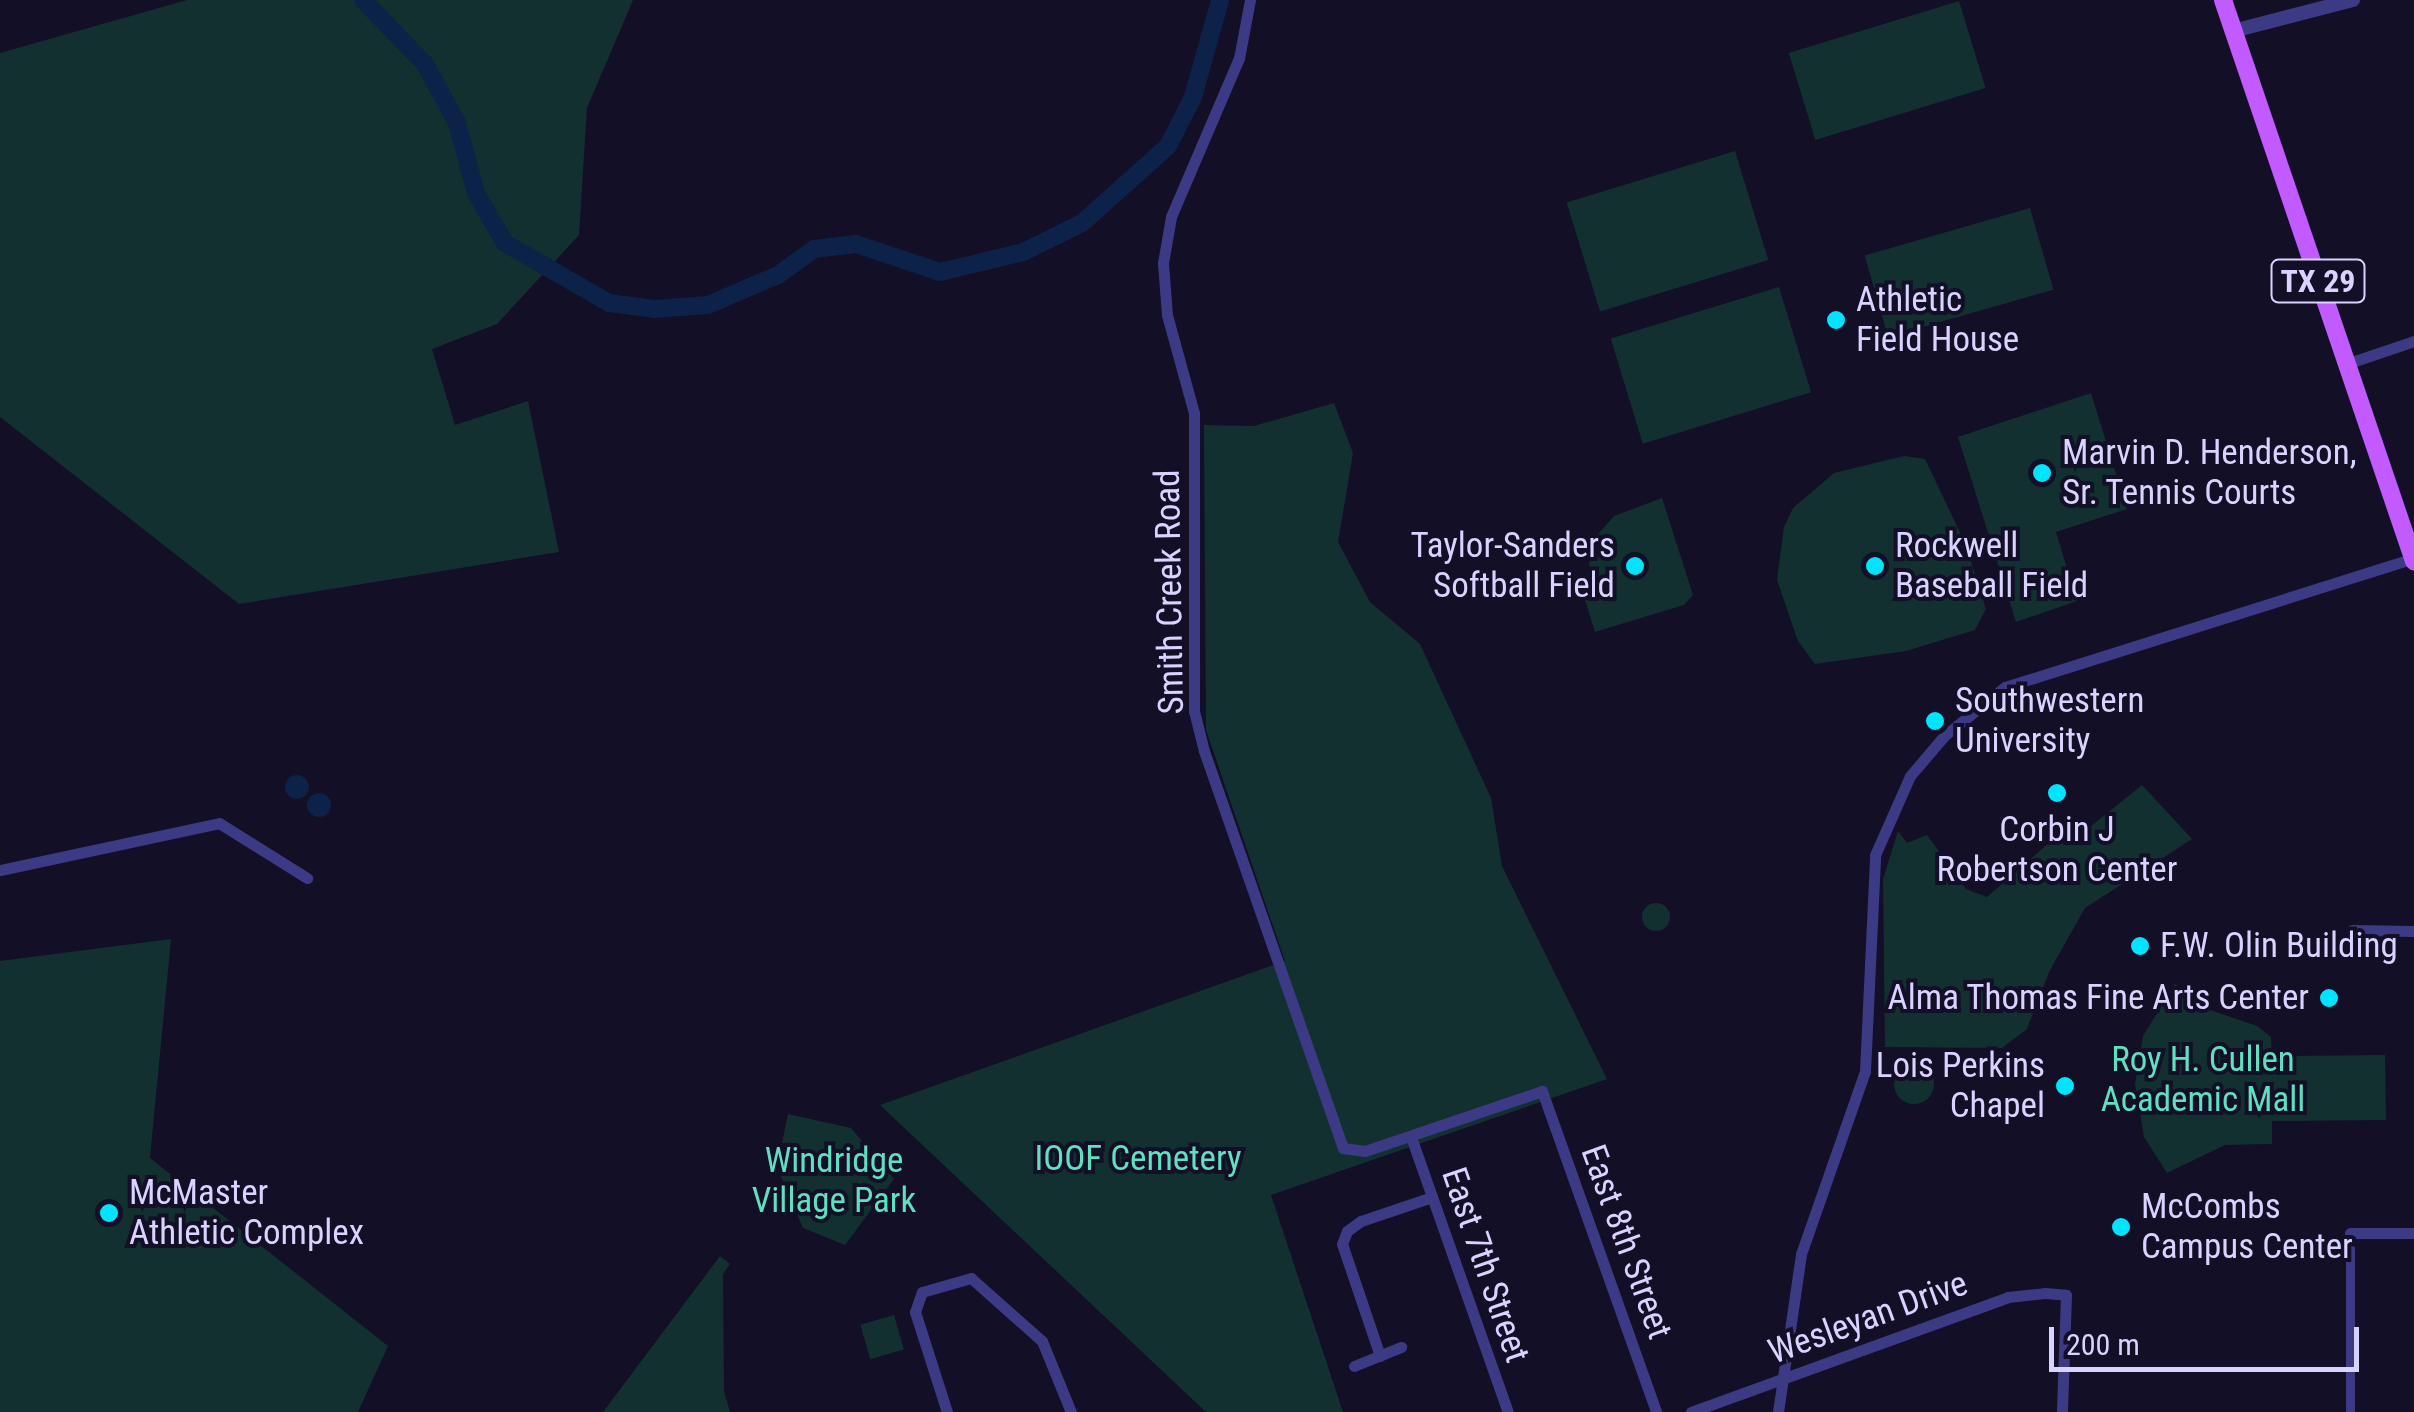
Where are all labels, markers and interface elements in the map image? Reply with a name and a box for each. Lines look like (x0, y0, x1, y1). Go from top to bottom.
road number: TX 29 (2270, 254, 2366, 308)
place label: Athletic Field House (1856, 279, 2019, 361)
marker: Athletic Field House (1825, 309, 1847, 331)
place label: Marvin D. Henderson, Sr. Tennis Courts (2062, 432, 2357, 514)
marker: Marvin D. Henderson, Sr. Tennis Courts (2031, 462, 2053, 484)
street label: Smith Creek Road (1147, 469, 1193, 715)
place label: Taylor-Sanders Softball Field (1410, 525, 1615, 607)
place label: Rockwell Baseball Field (1895, 525, 2088, 607)
marker: Taylor-Sanders Softball Field (1624, 555, 1646, 577)
marker: Rockwell Baseball Field (1864, 555, 1886, 577)
place label: Southwestern University (1955, 680, 2144, 762)
marker: Southwestern University (1924, 710, 1946, 732)
marker: Corbin J Robertson Center (2046, 782, 2068, 804)
place label: Corbin J Robertson Center (1937, 809, 2177, 891)
place label: F.W. Olin Building (2160, 925, 2398, 967)
marker: F.W. Olin Building (2129, 935, 2151, 957)
place label: Alma Thomas Fine Arts Center (1887, 977, 2309, 1019)
marker: Alma Thomas Fine Arts Center (2318, 987, 2340, 1009)
park label: Roy H. Cullen Academic Mall (2101, 1039, 2305, 1121)
place label: Lois Perkins Chapel (1876, 1045, 2045, 1127)
marker: Lois Perkins Chapel (2054, 1075, 2076, 1097)
park label: IOOF Cemetery (1034, 1138, 1242, 1180)
street label: East 8th Street (1572, 1139, 1680, 1345)
park label: Windridge Village Park (752, 1140, 916, 1222)
street label: East 7th Street (1432, 1162, 1538, 1368)
place label: McMaster Athletic Complex (129, 1172, 364, 1254)
place label: McCombs Campus Center (2141, 1186, 2353, 1268)
marker: McMaster Athletic Complex (98, 1202, 120, 1224)
marker: McCombs Campus Center (2110, 1216, 2132, 1238)
street label: Wesleyan Drive (1763, 1263, 1973, 1373)
scale bar (2054, 1307, 2364, 1369)
text: 200 m (2066, 1327, 2140, 1362)

